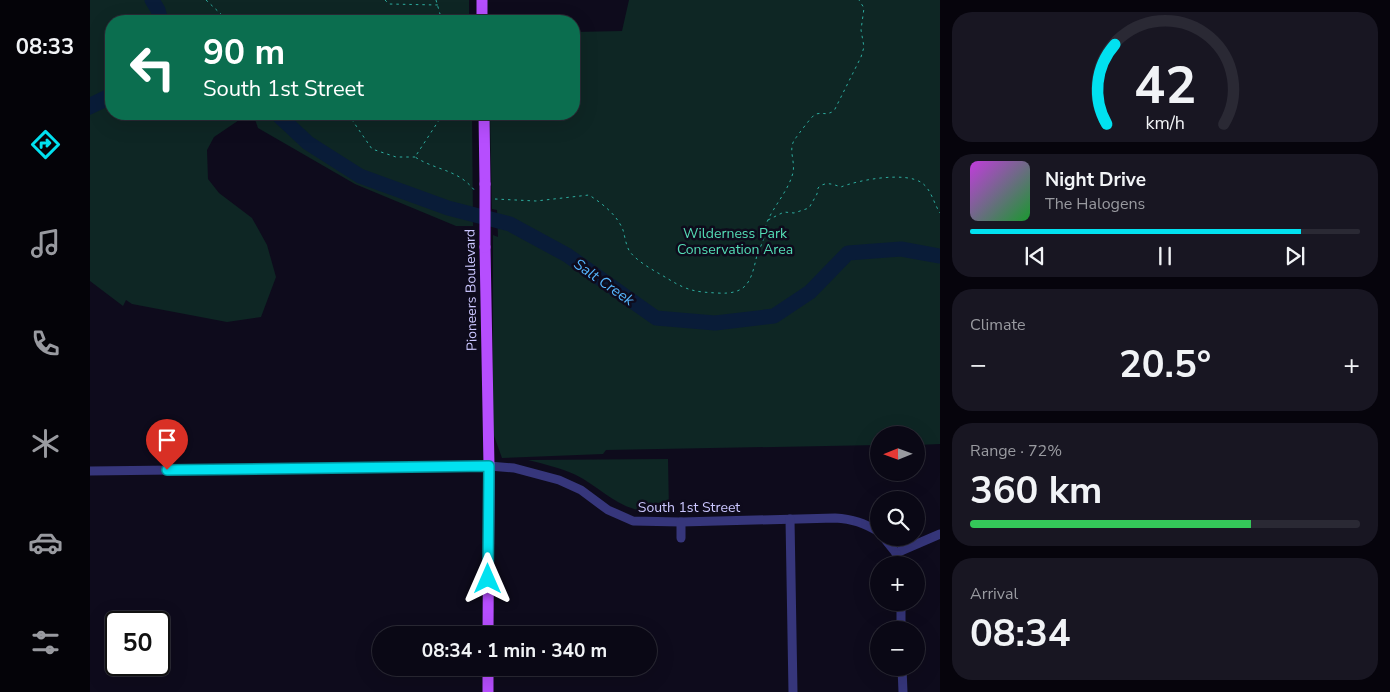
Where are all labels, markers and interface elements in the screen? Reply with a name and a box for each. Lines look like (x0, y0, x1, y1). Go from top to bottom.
text: 90 m (203, 29, 285, 76)
text: 08:33 (16, 32, 74, 62)
icon: left (120, 35, 185, 100)
text: 42 (1134, 50, 1196, 121)
text: South 1st Street (203, 74, 364, 104)
text: km/h (1145, 111, 1185, 135)
icon: directions (28, 127, 63, 162)
text: Night Drive (1045, 167, 1146, 193)
text: The Halogens (1045, 193, 1145, 215)
park label: Wilderness Park Conservation Area (677, 224, 793, 259)
icon: music (28, 226, 63, 261)
street label: Pioneers Boulevard (460, 229, 482, 351)
icon: previous (1021, 242, 1049, 270)
icon: pause (1151, 242, 1179, 270)
icon: next (1281, 242, 1309, 270)
water label: Salt Creek (570, 254, 639, 310)
text: Climate (970, 314, 1025, 336)
icon: phone (28, 326, 63, 361)
text: 20.5° (1119, 339, 1211, 390)
text: − (970, 346, 987, 384)
text: + (1343, 346, 1360, 384)
pin (146, 419, 188, 470)
icon: climate (28, 426, 63, 461)
icon: arrive (153, 426, 181, 454)
north arrow (870, 426, 925, 481)
map controls (870, 426, 925, 676)
text: Range · 72% (970, 440, 1062, 462)
text: 360 km (970, 465, 1102, 516)
button: search (870, 491, 925, 546)
street label: South 1st Street (638, 498, 740, 517)
icon: car (28, 525, 63, 560)
position arrow (461, 552, 513, 604)
button: + (870, 556, 925, 611)
text: Arrival (970, 583, 1018, 605)
text: 08:34 (970, 608, 1071, 659)
speed limit sign: 50 (105, 611, 170, 676)
button: − (870, 621, 925, 676)
icon: filters (28, 625, 63, 660)
text: 08:34 · 1 min · 340 m (422, 638, 607, 664)

